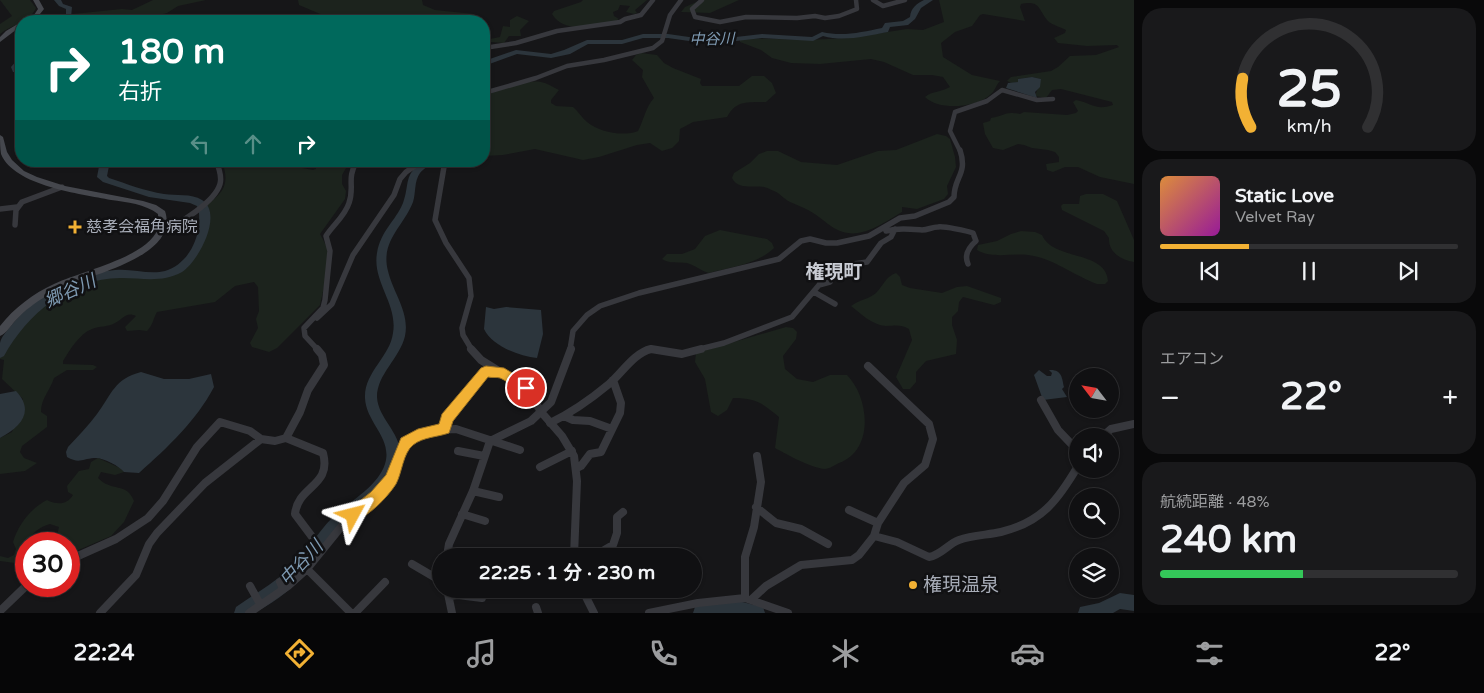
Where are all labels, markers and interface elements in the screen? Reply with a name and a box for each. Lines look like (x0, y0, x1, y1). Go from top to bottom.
water label: 中谷川 (689, 30, 737, 48)
text: 180 m (118, 31, 225, 73)
icon: right (35, 35, 100, 100)
text: 25 (1276, 58, 1342, 121)
text: 右折 (118, 79, 162, 105)
text: km/h (1287, 116, 1331, 137)
icon: left (186, 130, 214, 158)
icon: ahead (239, 130, 267, 158)
icon: right (292, 130, 320, 158)
text: Static Love (1235, 185, 1334, 207)
text: Velvet Ray (1235, 207, 1315, 227)
place label: 慈孝会福角病院 (86, 217, 198, 237)
marker: 慈孝会福角病院 (68, 220, 82, 234)
icon: previous (1196, 257, 1224, 285)
icon: pause (1295, 257, 1323, 285)
icon: next (1394, 257, 1422, 285)
district label: 権現町 (805, 261, 863, 283)
water label: 郷谷川 (41, 269, 101, 312)
text: エアコン (1160, 349, 1224, 369)
pin (505, 367, 547, 409)
north arrow (1069, 368, 1119, 418)
map controls (1069, 368, 1119, 598)
icon: arrive (512, 374, 540, 402)
text: 22° (1280, 374, 1342, 420)
text: − (1160, 381, 1180, 415)
text: + (1442, 381, 1458, 415)
button: sound (1069, 428, 1119, 478)
position arrow (326, 488, 378, 540)
button: search (1069, 488, 1119, 538)
text: 航続距離 · 48% (1160, 492, 1270, 512)
text: 240 km (1160, 517, 1297, 563)
speed limit sign: 30 (15, 532, 80, 597)
water label: 中谷川 (275, 534, 329, 590)
button: layers (1069, 548, 1119, 598)
text: 22:25 · 1 分 · 230 m (479, 562, 655, 584)
place label: 権現温泉 (923, 574, 999, 596)
marker: 権現温泉 (907, 579, 919, 591)
icon: directions (282, 636, 317, 671)
icon: music (464, 636, 499, 671)
icon: phone (646, 636, 681, 671)
icon: climate (828, 636, 863, 671)
icon: car (1010, 636, 1045, 671)
icon: filters (1192, 636, 1227, 671)
text: 22:24 (74, 640, 135, 666)
text: 22° (1374, 640, 1410, 666)

